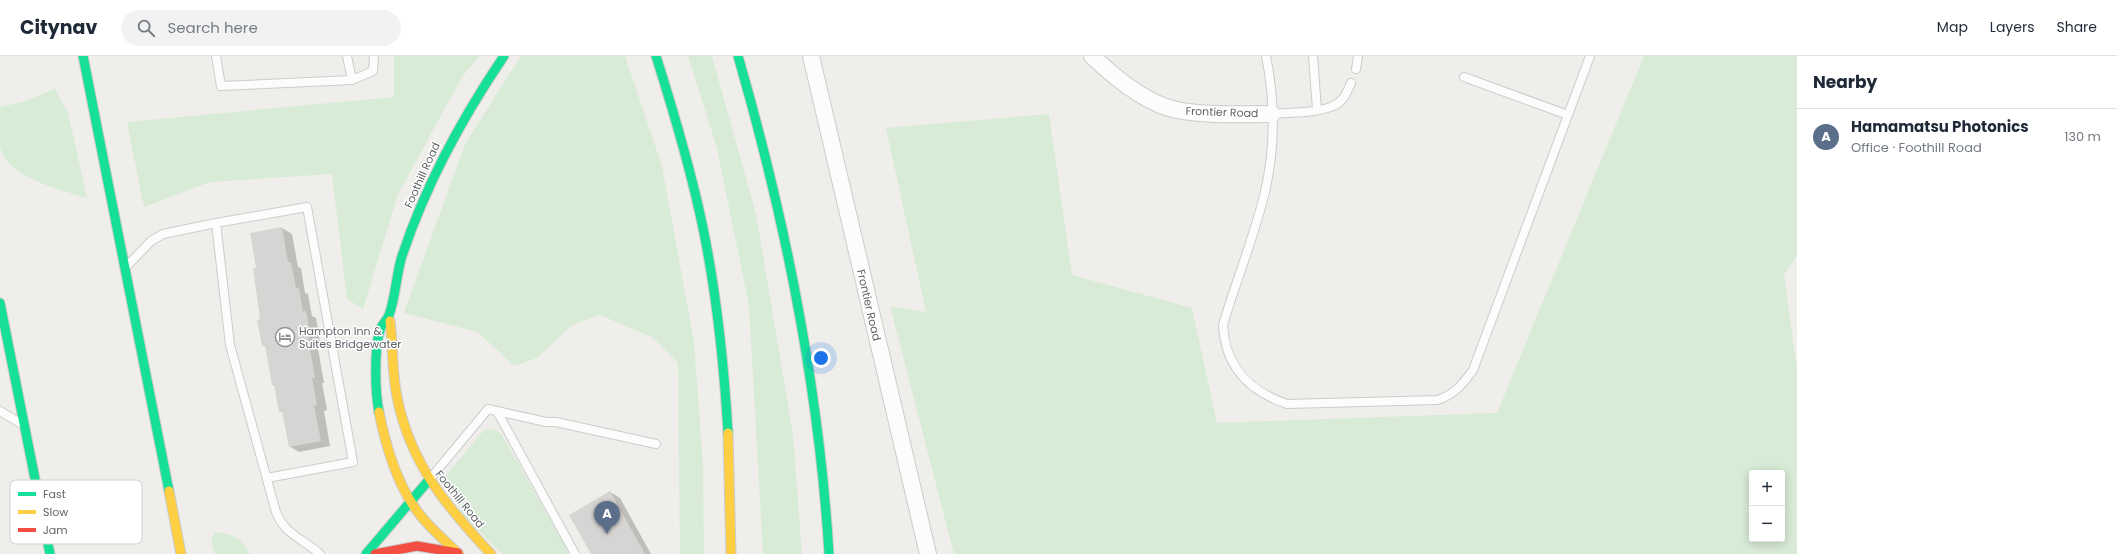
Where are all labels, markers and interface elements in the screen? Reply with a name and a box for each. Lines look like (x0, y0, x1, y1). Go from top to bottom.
search box (121, 10, 401, 46)
text: Citynav (20, 14, 97, 41)
icon: search (135, 17, 157, 39)
text: Search here (167, 17, 258, 38)
text: Map (1937, 17, 1968, 37)
text: Layers (1990, 17, 2034, 37)
text: Share (2056, 17, 2097, 37)
text: Nearby (1813, 70, 1877, 94)
street label: Frontier Road (1185, 103, 1259, 121)
text: Hamamatsu Photonics (1851, 116, 2029, 137)
text: A (1821, 127, 1831, 146)
text: 130 m (2064, 127, 2101, 146)
text: Office · Foothill Road (1851, 138, 1982, 157)
street label: Foothill Road (400, 140, 444, 210)
street label: Frontier Road (853, 268, 885, 342)
place label: Hampton Inn & Suites Bridgewater (299, 323, 401, 352)
hotel icon: Hampton Inn & Suites Bridgewater (274, 326, 296, 348)
your location (811, 348, 831, 368)
street label: Foothill Road (432, 467, 488, 531)
map controls (1749, 470, 1785, 542)
button: + (1749, 470, 1785, 506)
legend (10, 480, 142, 544)
text: Fast (43, 486, 66, 502)
pin: A (594, 501, 620, 534)
text: Slow (43, 504, 68, 520)
button: − (1749, 506, 1785, 542)
text: Jam (43, 522, 68, 538)

